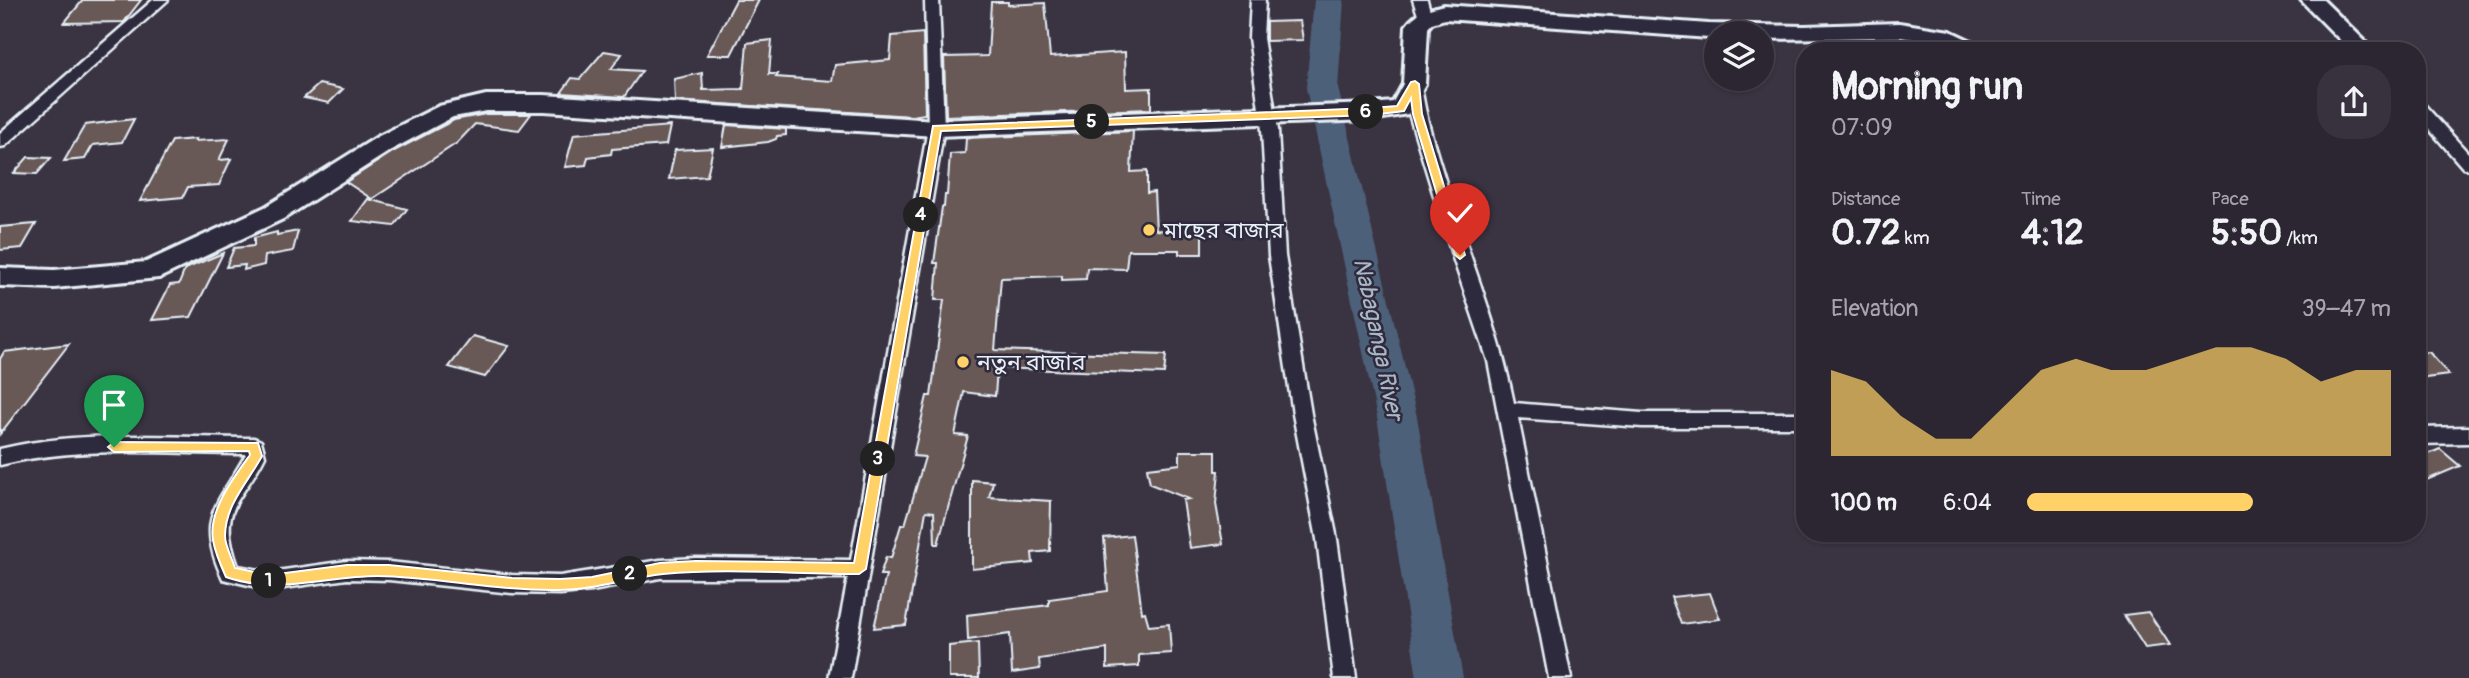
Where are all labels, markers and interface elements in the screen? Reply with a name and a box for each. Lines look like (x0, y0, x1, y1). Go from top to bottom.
map controls (1704, 21, 1774, 91)
button: layers (1704, 21, 1774, 91)
text: Morning run (1831, 63, 2023, 111)
button: share (2317, 65, 2391, 139)
pin: 6 (1348, 94, 1384, 130)
text: 6 (1360, 99, 1371, 123)
pin: 5 (1074, 104, 1110, 140)
text: 5 (1086, 109, 1097, 133)
text: 07:09 (1831, 113, 1893, 142)
pin (1430, 183, 1490, 255)
text: Distance (1831, 187, 1900, 211)
text: Time (2021, 187, 2061, 211)
text: Pace (2211, 187, 2249, 211)
icon: check (1441, 194, 1479, 232)
pin: 4 (904, 198, 939, 232)
text: 4 (915, 202, 926, 226)
text: 0.72 (1831, 211, 1901, 255)
text: 4:12 (2021, 211, 2084, 255)
text: 5:50 (2211, 211, 2282, 255)
place label: মাছের বাজার (1162, 216, 1284, 245)
marker: মাছের বাজার (1141, 222, 1157, 238)
text: km (1901, 226, 1930, 250)
text: /km (2282, 226, 2318, 250)
water label: Nabaganga River (1347, 255, 1410, 426)
text: Elevation (1831, 294, 1919, 323)
text: 39–47 m (2302, 294, 2391, 323)
place label: নতুন বাজার (976, 348, 1086, 377)
marker: নতুন বাজার (955, 354, 971, 370)
pin (84, 375, 144, 447)
icon: arrive (95, 386, 133, 424)
pin: 3 (860, 442, 896, 476)
text: 3 (872, 446, 883, 470)
text: 100 m (1831, 488, 1897, 517)
text: 6:04 (1943, 488, 1992, 517)
pin: 2 (612, 556, 648, 592)
text: 2 (624, 561, 635, 585)
pin: 1 (252, 564, 286, 598)
text: 1 (265, 568, 272, 592)

